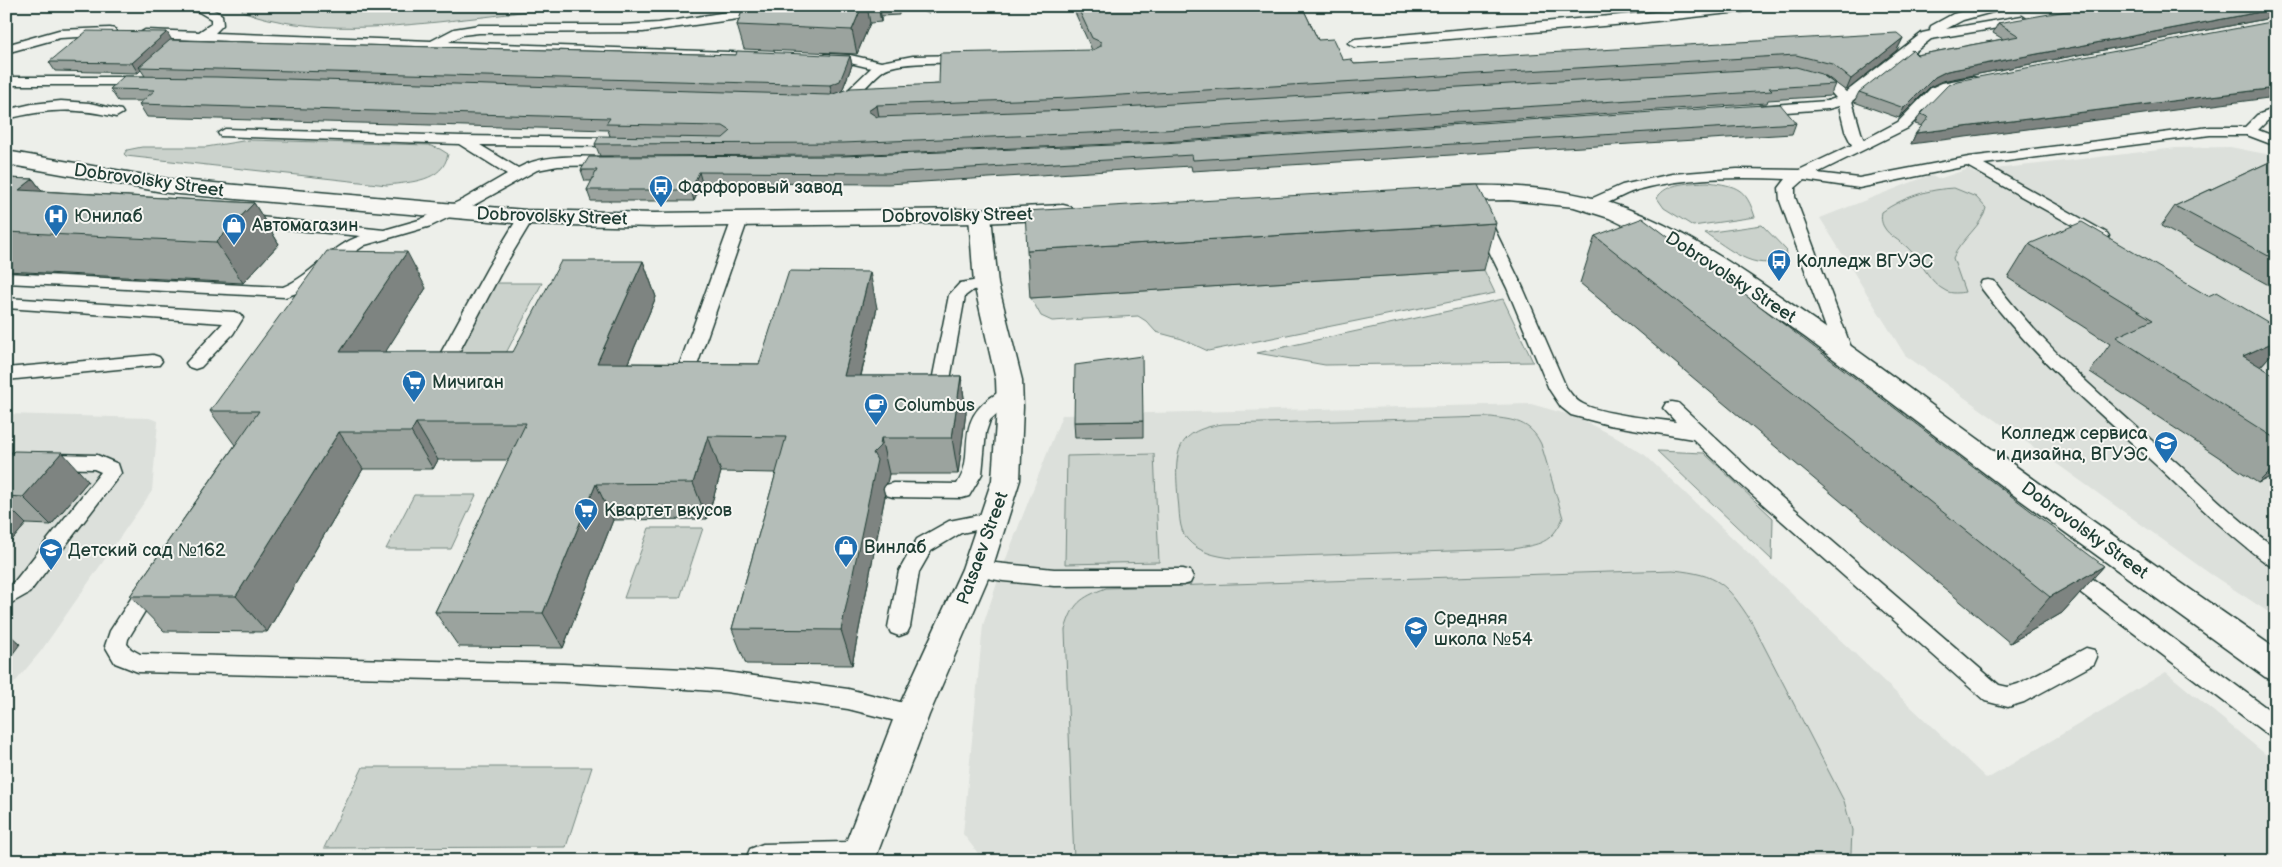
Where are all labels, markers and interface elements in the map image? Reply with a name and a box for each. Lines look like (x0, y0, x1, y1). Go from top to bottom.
street label: Dobrovolsky Street (73, 160, 226, 201)
bus stop icon: Фарфоровый завод (648, 174, 674, 208)
place label: Фарфоровый завод (678, 177, 843, 198)
hospital icon: Юнилаб (43, 203, 69, 237)
street label: Dobrovolsky Street (476, 203, 628, 230)
street label: Dobrovolsky Street (881, 204, 1033, 227)
place label: Юнилаб (74, 206, 143, 227)
shop icon: Автомагазин (221, 212, 247, 246)
place label: Автомагазин (251, 215, 358, 236)
street label: Dobrovolsky Street (1662, 227, 1800, 328)
bus stop icon: Колледж ВГУЭС (1766, 248, 1792, 282)
place label: Колледж ВГУЭС (1796, 251, 1933, 272)
supermarket icon: Мичиган (401, 369, 427, 403)
place label: Мичиган (432, 372, 504, 393)
cafe icon: Columbus (863, 392, 889, 426)
place label: Columbus (894, 395, 975, 416)
place label: Колледж сервиса и дизайна, ВГУЭС (1996, 423, 2148, 465)
school or university icon: Колледж сервиса и дизайна, ВГУЭС (2153, 430, 2179, 464)
street label: Dobrovolsky Street (2017, 477, 2152, 584)
street label: Patsaev Street (952, 489, 1013, 607)
supermarket icon: Квартет вкусов (573, 497, 599, 531)
place label: Квартет вкусов (604, 500, 733, 521)
shop icon: Винлаб (833, 534, 859, 568)
school or university icon: Детский сад №162 (38, 537, 64, 571)
place label: Винлаб (864, 537, 927, 558)
place label: Детский сад №162 (68, 540, 226, 561)
place label: Средняя школа №54 (1434, 608, 1533, 650)
school or university icon: Средняя школа №54 (1403, 615, 1429, 649)

